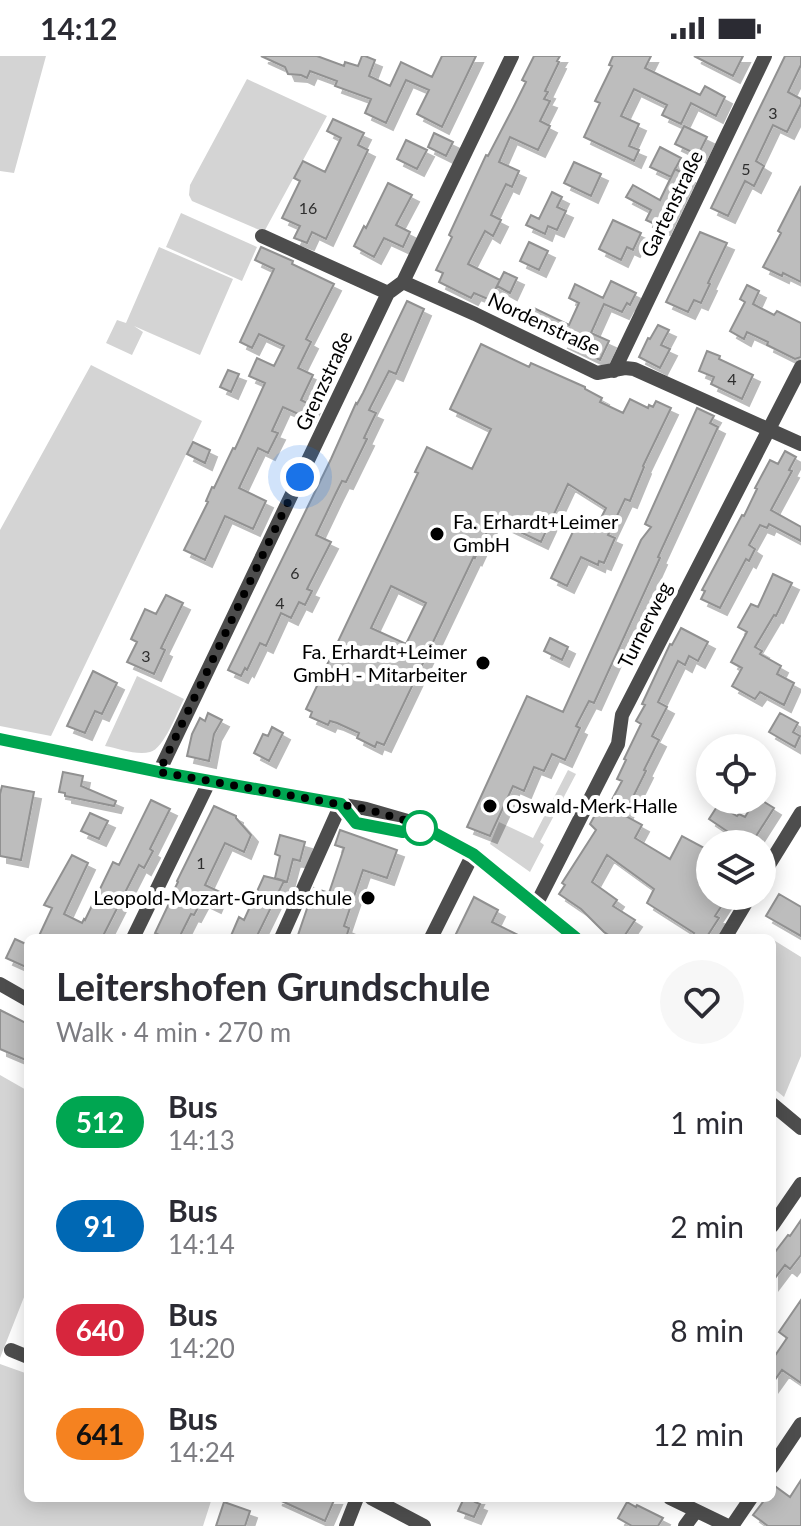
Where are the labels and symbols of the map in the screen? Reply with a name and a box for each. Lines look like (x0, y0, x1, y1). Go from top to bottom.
house number: 3 (768, 103, 778, 122)
street label: Gartenstraße (635, 146, 707, 261)
house number: 5 (741, 159, 751, 178)
house number: 16 (299, 198, 317, 217)
street label: Nordenstraße (484, 287, 604, 360)
street label: Grenzstraße (290, 327, 357, 434)
house number: 4 (727, 369, 737, 388)
your location (280, 457, 320, 497)
place label: Fa. Erhardt+Leimer GmbH (453, 509, 619, 556)
marker: Fa. Erhardt+Leimer GmbH (428, 525, 446, 543)
house number: 6 (290, 563, 300, 582)
street label: Turnerweg (612, 577, 676, 672)
house number: 4 (275, 593, 285, 612)
place label: Fa. Erhardt+Leimer GmbH - Mitarbeiter (293, 639, 468, 686)
house number: 3 (141, 646, 151, 665)
marker: Fa. Erhardt+Leimer GmbH - Mitarbeiter (474, 654, 492, 672)
place label: Oswald-Merk-Halle (506, 793, 678, 817)
marker: Oswald-Merk-Halle (481, 797, 499, 815)
unlabelled marker (403, 811, 437, 845)
house number: 1 (196, 853, 206, 872)
place label: Leopold-Mozart-Grundschule (93, 885, 352, 909)
marker: Leopold-Mozart-Grundschule (359, 889, 377, 907)

